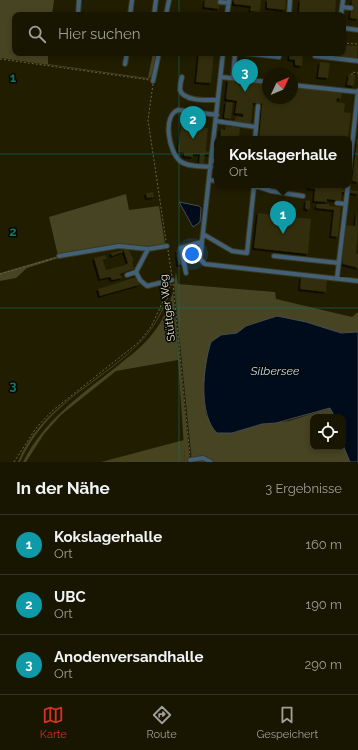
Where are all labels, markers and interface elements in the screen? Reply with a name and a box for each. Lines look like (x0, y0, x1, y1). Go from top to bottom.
search box (12, 12, 346, 56)
icon: search (26, 23, 48, 45)
text: Hier suchen (58, 25, 141, 43)
pin: 3 (232, 59, 258, 92)
north arrow (262, 68, 298, 104)
text: 1 (10, 70, 17, 85)
pin: 2 (180, 106, 206, 139)
popup (214, 136, 352, 188)
text: Kokslagerhalle (229, 146, 337, 164)
text: Ort (229, 164, 248, 179)
pin: 1 (270, 201, 296, 234)
text: 2 (9, 224, 17, 239)
your location (182, 244, 202, 264)
street label: Stüttger Weg (157, 274, 178, 342)
water label: Silbersee (250, 364, 300, 378)
text: 3 (9, 378, 17, 393)
map controls (310, 414, 346, 450)
button: locate (310, 414, 346, 450)
text: In der Nähe (16, 478, 110, 498)
text: 3 Ergebnisse (265, 481, 342, 496)
text: Kokslagerhalle (54, 528, 162, 546)
text: 1 (26, 537, 32, 552)
text: 160 m (305, 537, 342, 552)
text: Ort (54, 546, 73, 561)
text: UBC (54, 588, 86, 606)
text: 2 (25, 597, 33, 612)
text: 190 m (306, 597, 342, 612)
text: Ort (54, 606, 73, 621)
text: Anodenversandhalle (54, 648, 204, 666)
text: 3 (25, 657, 33, 672)
text: 290 m (304, 657, 342, 672)
text: Ort (54, 666, 73, 681)
tab: Karte (40, 704, 67, 741)
tab: Route (147, 704, 177, 741)
tab: Gespeichert (256, 704, 318, 741)

